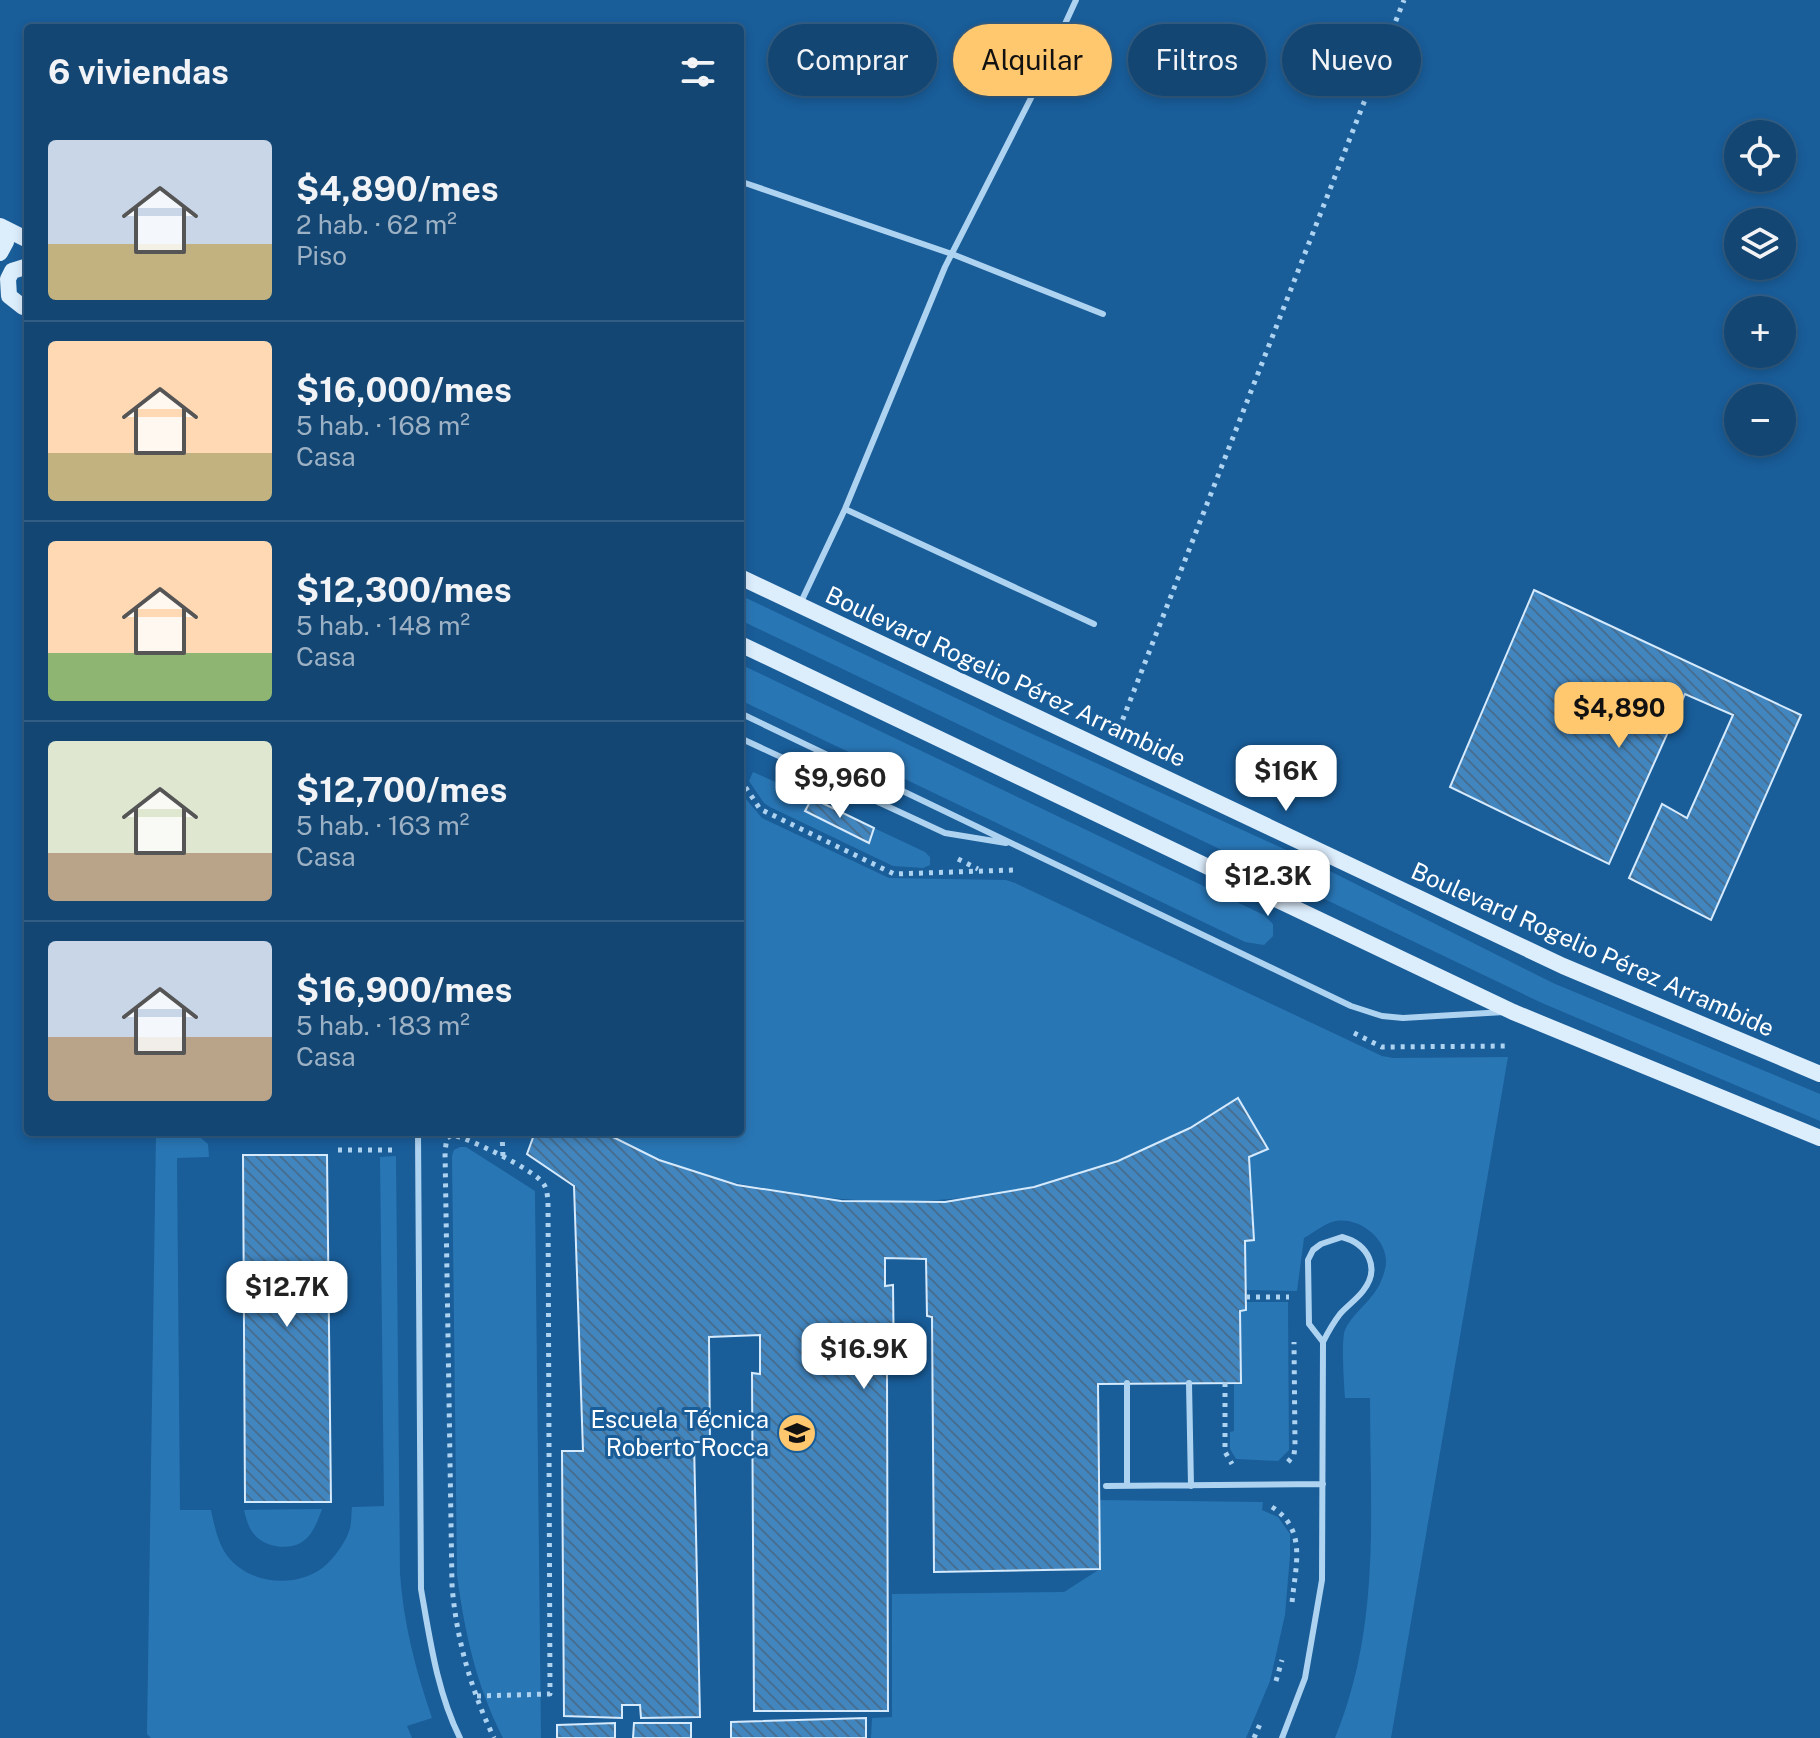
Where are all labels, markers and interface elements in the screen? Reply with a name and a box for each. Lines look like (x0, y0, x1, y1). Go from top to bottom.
chip: Comprar (768, 24, 937, 96)
chip: Alquilar (953, 24, 1112, 96)
chip: Filtros (1128, 24, 1266, 96)
chip: Nuevo (1282, 24, 1421, 96)
icon: filters (676, 50, 720, 94)
text: 6 viviendas (48, 52, 229, 92)
map controls (1724, 120, 1796, 456)
button: locate (1724, 120, 1796, 192)
text: $4,890/mes (296, 169, 499, 209)
icon: home (112, 172, 208, 268)
button: layers (1724, 208, 1796, 280)
text: 2 hab. · 62 m² (296, 209, 457, 240)
text: Piso (296, 240, 347, 271)
button: + (1724, 296, 1796, 368)
text: $16,000/mes (296, 370, 512, 410)
icon: home (112, 373, 208, 469)
button: − (1724, 384, 1796, 456)
text: 5 hab. · 168 m² (296, 410, 470, 441)
text: Casa (296, 441, 356, 472)
text: $12,300/mes (296, 570, 512, 610)
icon: home (112, 573, 208, 669)
street label: Boulevard Rogelio Pérez Arrambide (821, 580, 1191, 772)
text: 5 hab. · 148 m² (296, 610, 470, 641)
text: Casa (296, 641, 356, 672)
pin: $4,890 (1554, 682, 1684, 750)
text: $4,890 (1572, 692, 1666, 723)
pin: $16K (1239, 745, 1333, 813)
pin: $9,960 (775, 752, 905, 820)
text: $16K (1254, 755, 1318, 786)
text: $9,960 (794, 762, 886, 793)
text: $12,700/mes (296, 770, 507, 810)
icon: home (112, 773, 208, 869)
text: 5 hab. · 163 m² (296, 810, 469, 841)
text: Casa (296, 841, 356, 872)
pin: $12.3K (1203, 850, 1333, 918)
street label: Boulevard Rogelio Pérez Arrambide (1407, 856, 1779, 1042)
text: $12.3K (1224, 860, 1312, 891)
text: $16,900/mes (296, 970, 512, 1010)
icon: home (112, 973, 208, 1069)
text: 5 hab. · 183 m² (296, 1010, 470, 1041)
text: Casa (296, 1041, 356, 1072)
pin: $12.7K (222, 1261, 352, 1329)
text: $12.7K (244, 1271, 330, 1302)
pin: $16.9K (799, 1323, 929, 1391)
text: $16.9K (820, 1333, 908, 1364)
place label: Escuela Técnica Roberto Rocca (590, 1405, 769, 1461)
school or university icon: Escuela Técnica Roberto Rocca (776, 1412, 818, 1454)

